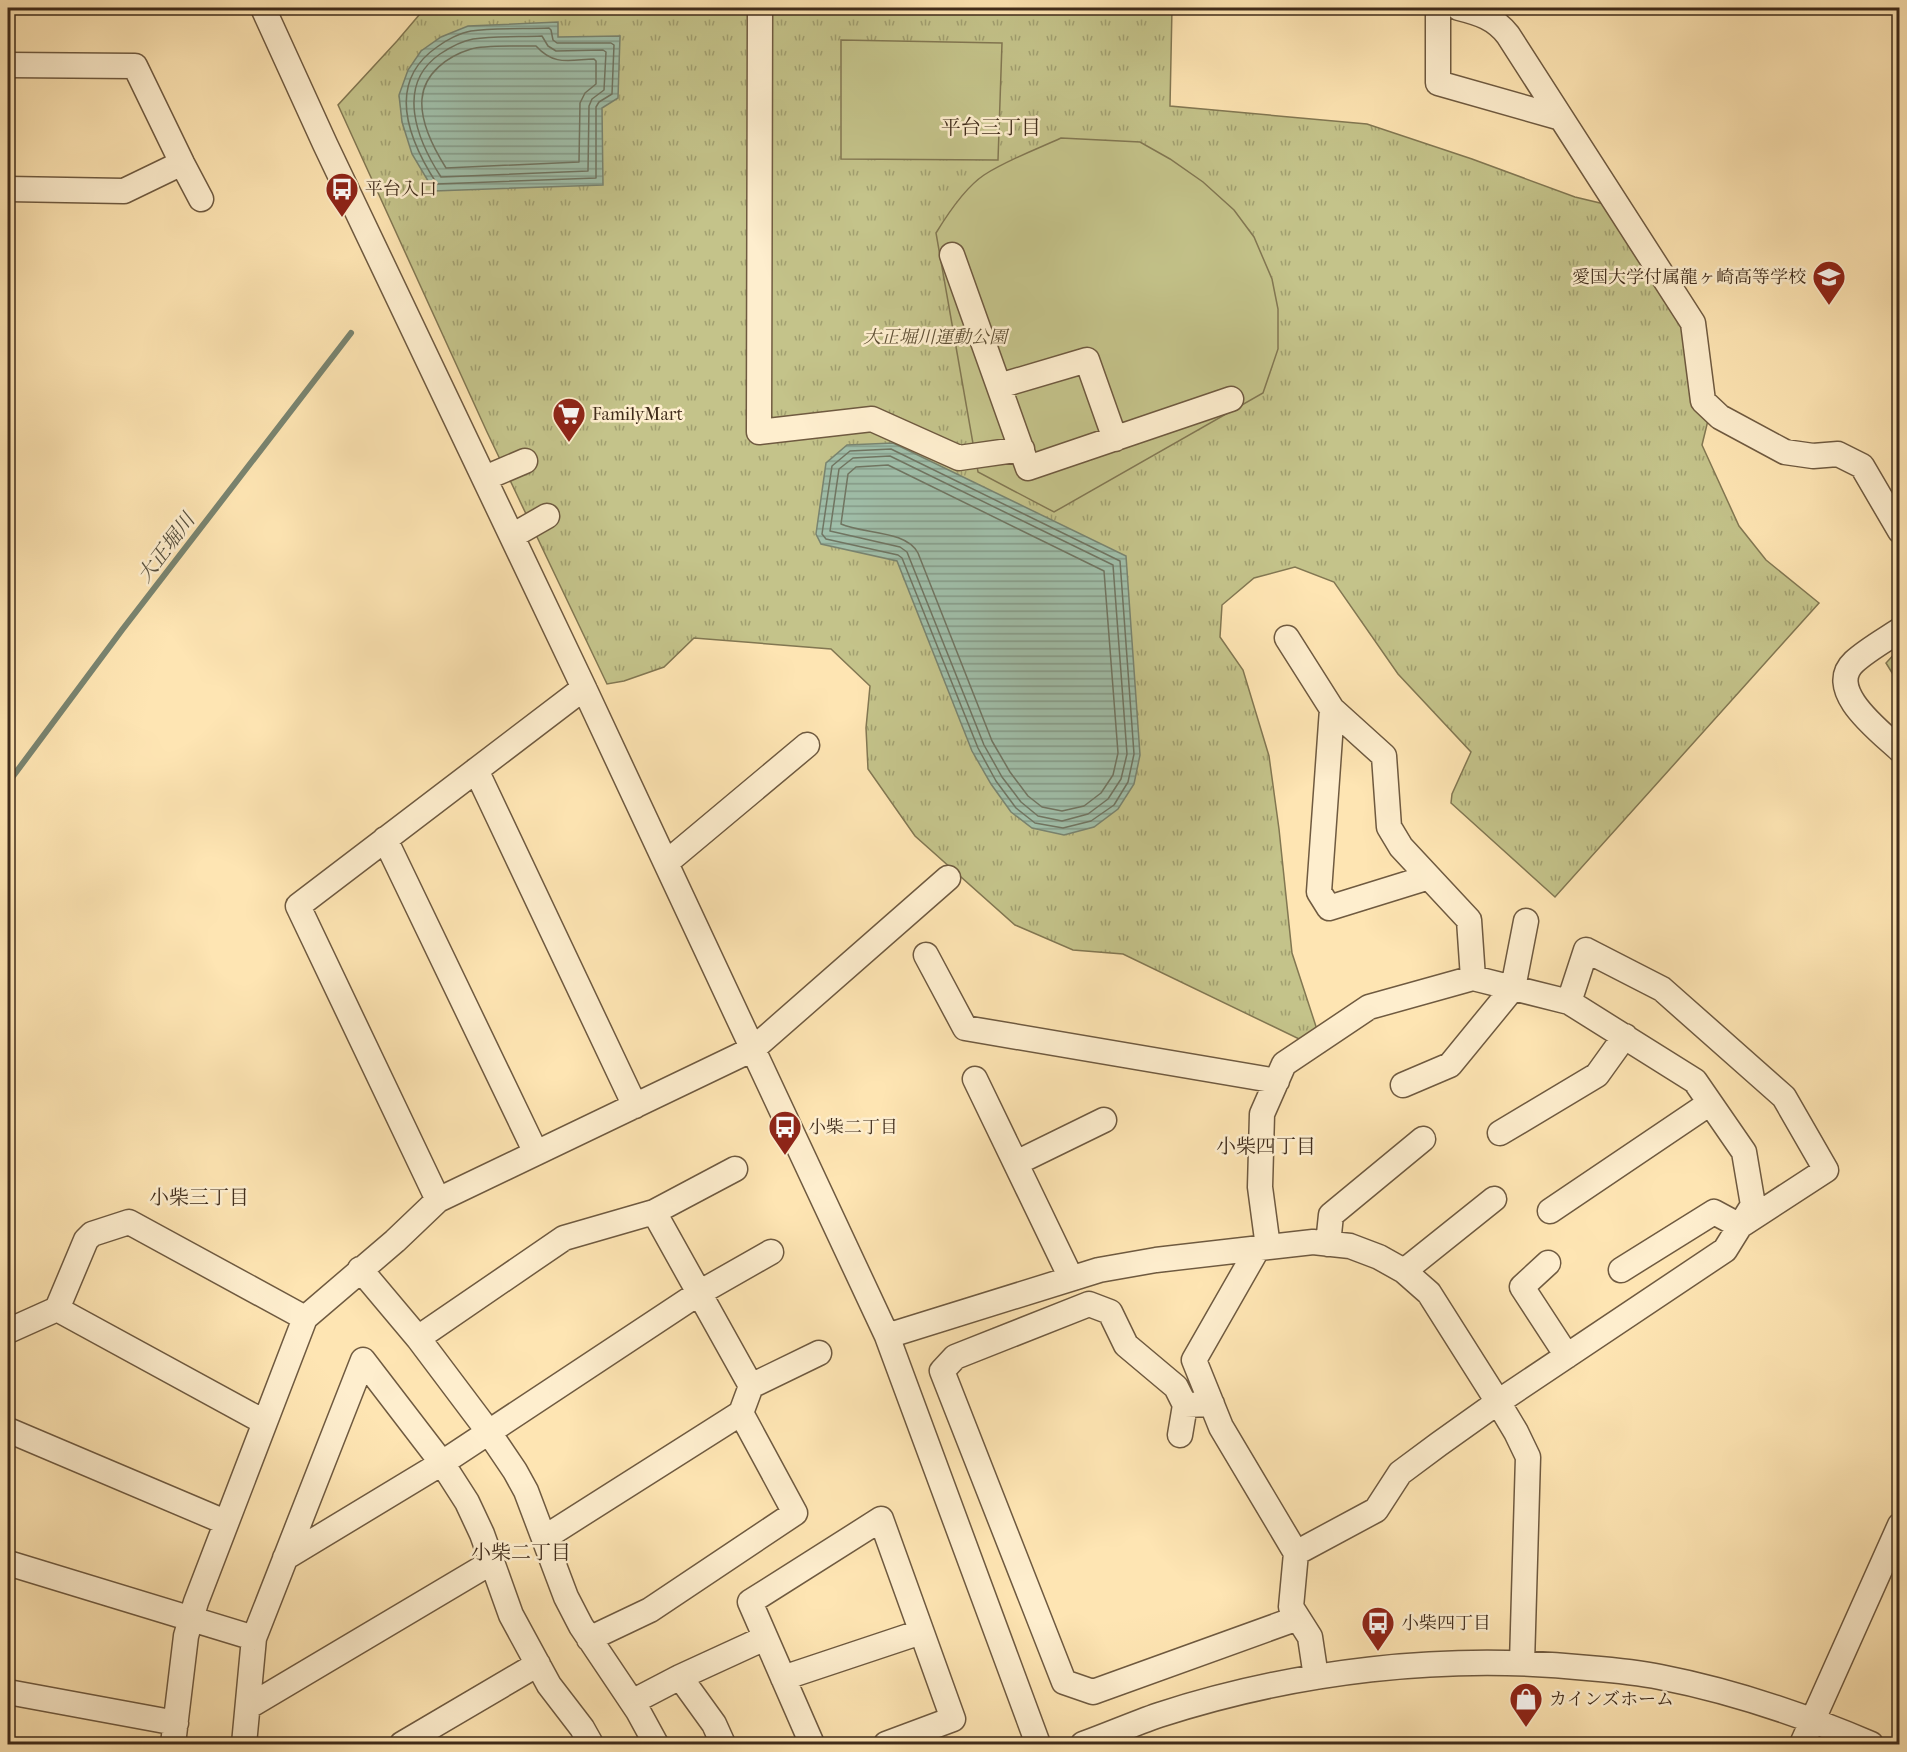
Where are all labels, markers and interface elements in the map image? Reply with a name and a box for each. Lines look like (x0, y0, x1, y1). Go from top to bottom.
district label: 平台三丁目 (941, 116, 1041, 139)
bus stop icon: 平台入口 (324, 171, 360, 218)
place label: 平台入口 (365, 179, 437, 200)
school or university icon: 愛国大学付属龍ヶ崎高等学校 (1811, 259, 1847, 306)
place label: 愛国大学付属龍ヶ崎高等学校 (1572, 267, 1806, 288)
park label: 大正堀川運動公園 (863, 327, 1010, 348)
supermarket icon: FamilyMart (551, 396, 587, 443)
place label: FamilyMart (592, 404, 684, 425)
water label: 大正堀川 (133, 508, 200, 587)
bus stop icon: 小柴二丁目 (767, 1109, 803, 1156)
place label: 小柴二丁目 (808, 1117, 898, 1138)
district label: 小柴四丁目 (1216, 1135, 1316, 1158)
district label: 小柴三丁目 (149, 1186, 249, 1209)
district label: 小柴二丁目 (471, 1541, 571, 1564)
bus stop icon: 小柴四丁目 (1360, 1605, 1396, 1652)
place label: 小柴四丁目 (1401, 1613, 1491, 1634)
shop icon: カインズホーム (1508, 1681, 1544, 1728)
place label: カインズホーム (1549, 1689, 1674, 1710)

